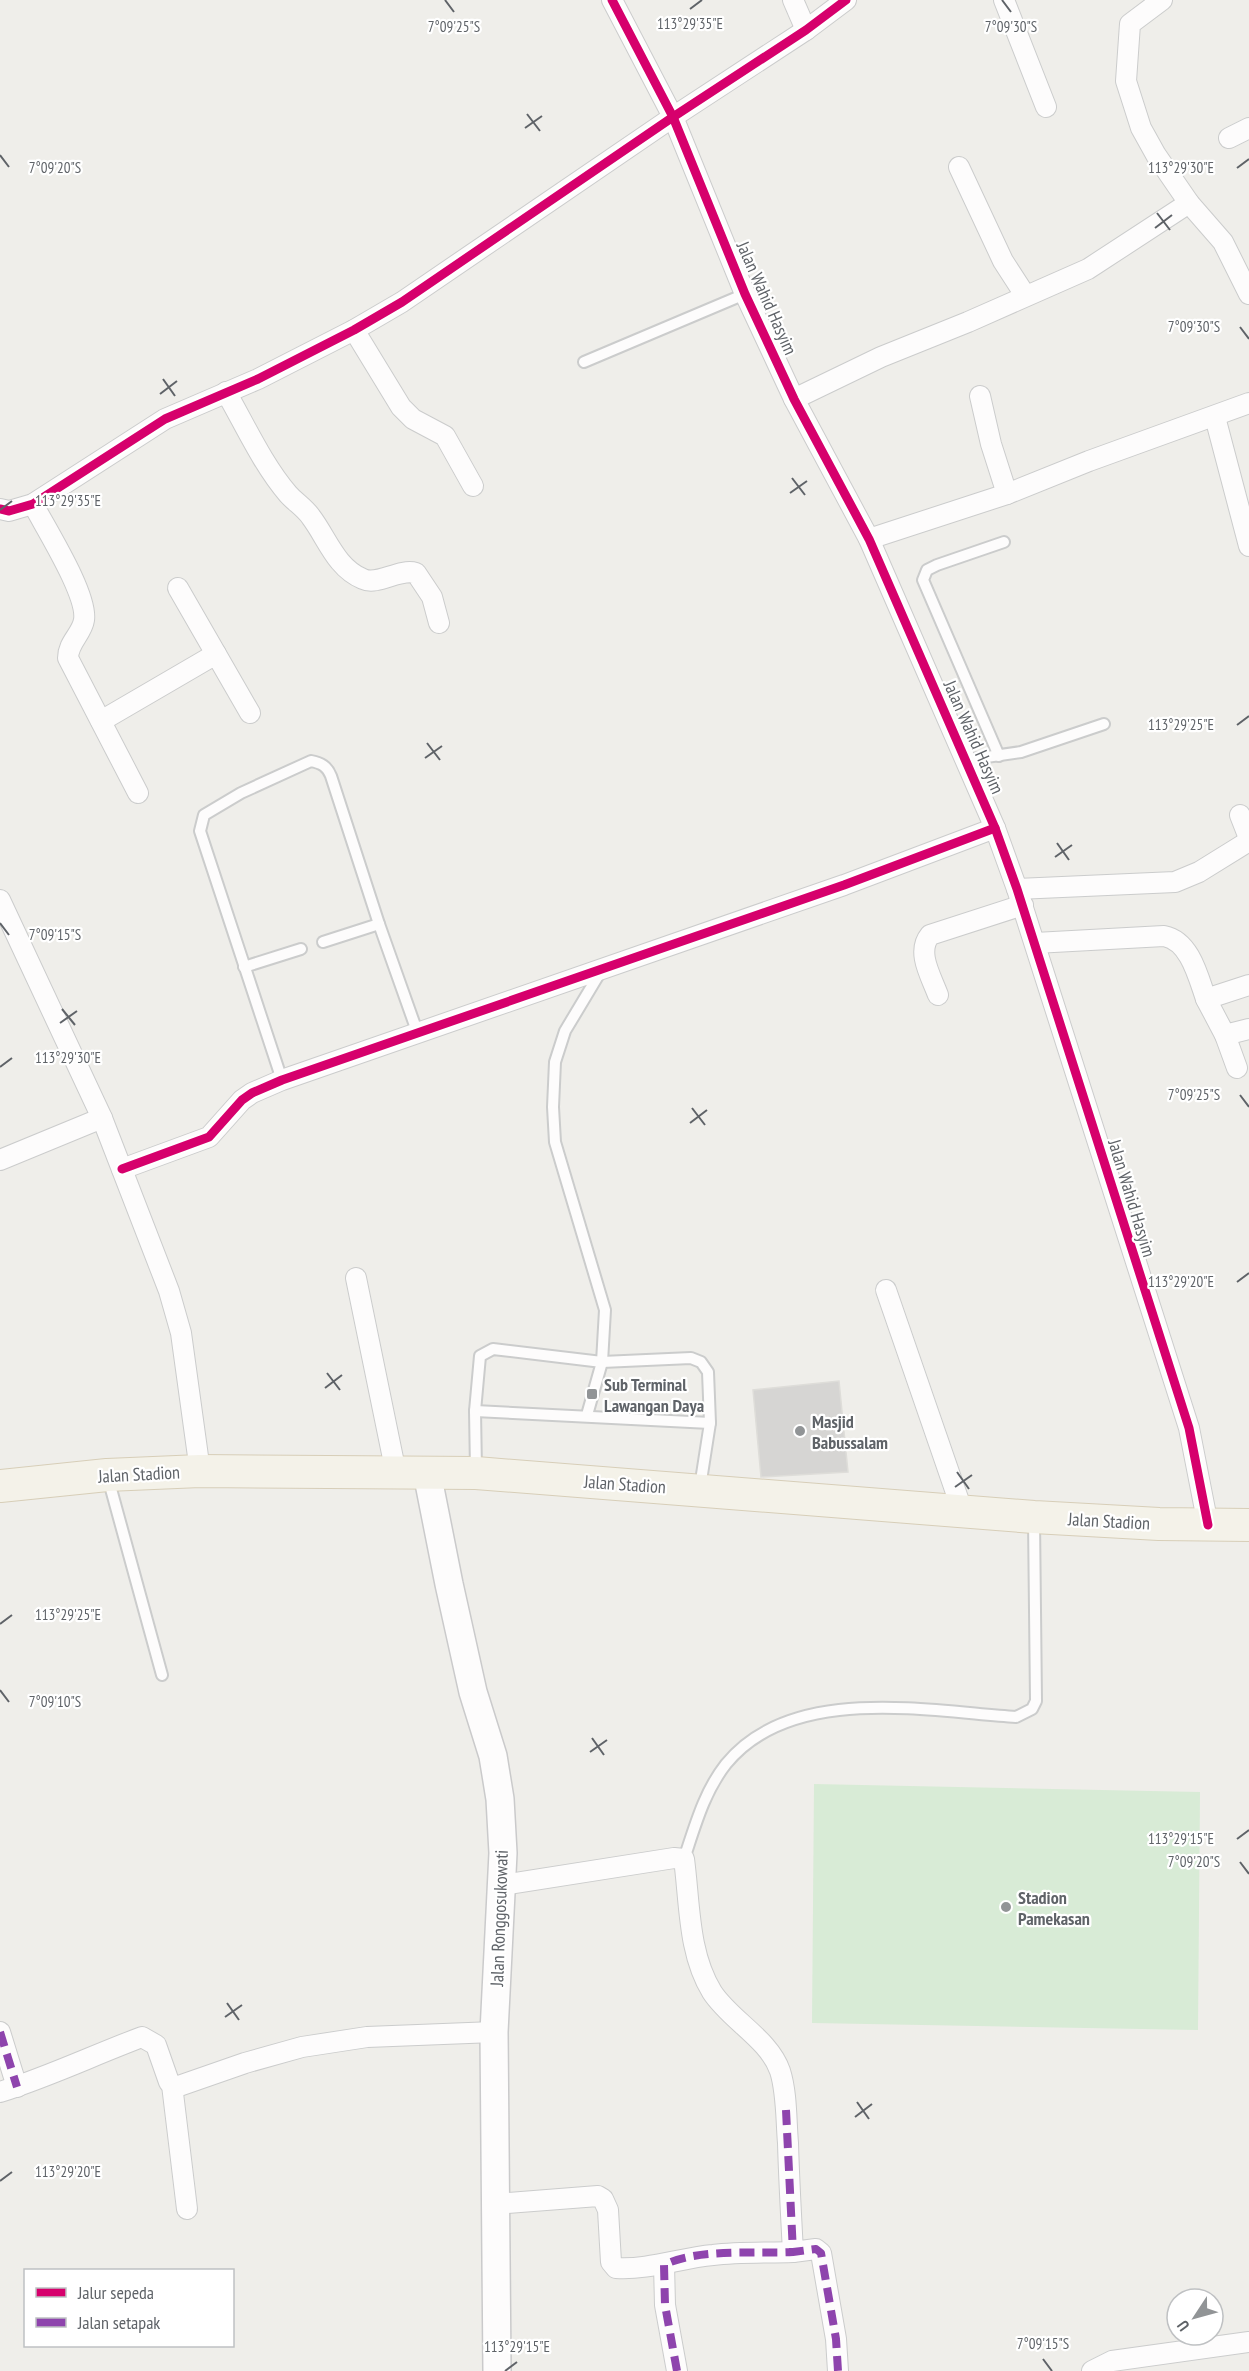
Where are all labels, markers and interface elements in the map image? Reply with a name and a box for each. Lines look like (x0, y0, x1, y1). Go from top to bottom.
text: 113°29'35"E (657, 14, 723, 33)
text: 7°09'25"S (428, 17, 480, 36)
text: 7°09'30"S (985, 17, 1037, 36)
text: 7°09'20"S (29, 158, 81, 177)
text: 113°29'30"E (1148, 158, 1214, 177)
street label: Jalan Wahid Hasyim (731, 237, 802, 358)
text: 7°09'30"S (1168, 317, 1220, 336)
text: 113°29'35"E (35, 491, 101, 510)
street label: Jalan Wahid Hasyim (938, 676, 1009, 797)
text: 113°29'25"E (1148, 715, 1214, 734)
text: 7°09'15"S (29, 925, 81, 944)
text: 113°29'30"E (35, 1048, 101, 1067)
text: 7°09'25"S (1168, 1085, 1220, 1104)
street label: Jalan Wahid Hasyim (1103, 1135, 1161, 1260)
text: 113°29'20"E (1148, 1272, 1214, 1291)
place label: Sub Terminal Lawangan Daya (604, 1373, 704, 1417)
marker: Sub Terminal Lawangan Daya (585, 1387, 599, 1401)
place label: Masjid Babussalam (812, 1410, 888, 1454)
marker: Masjid Babussalam (793, 1424, 807, 1438)
street label: Jalan Stadion (97, 1460, 180, 1488)
street label: Jalan Stadion (582, 1470, 667, 1498)
street label: Jalan Stadion (1067, 1507, 1150, 1535)
text: 113°29'25"E (35, 1605, 101, 1624)
text: 7°09'10"S (29, 1692, 81, 1711)
text: 113°29'15"E (1148, 1829, 1214, 1848)
street label: Jalan Ronggosukowati (485, 1849, 513, 1988)
text: 7°09'20"S (1168, 1852, 1220, 1871)
place label: Stadion Pamekasan (1018, 1886, 1090, 1930)
marker: Stadion Pamekasan (999, 1900, 1013, 1914)
text: 113°29'20"E (35, 2162, 101, 2181)
legend (24, 2269, 234, 2347)
text: Jalur sepeda (77, 2281, 154, 2304)
north arrow (1165, 2287, 1225, 2347)
text: Jalan setapak (77, 2311, 160, 2334)
text: U (1172, 2317, 1193, 2335)
text: 7°09'15"S (1017, 2334, 1069, 2353)
text: 113°29'15"E (484, 2337, 550, 2356)

